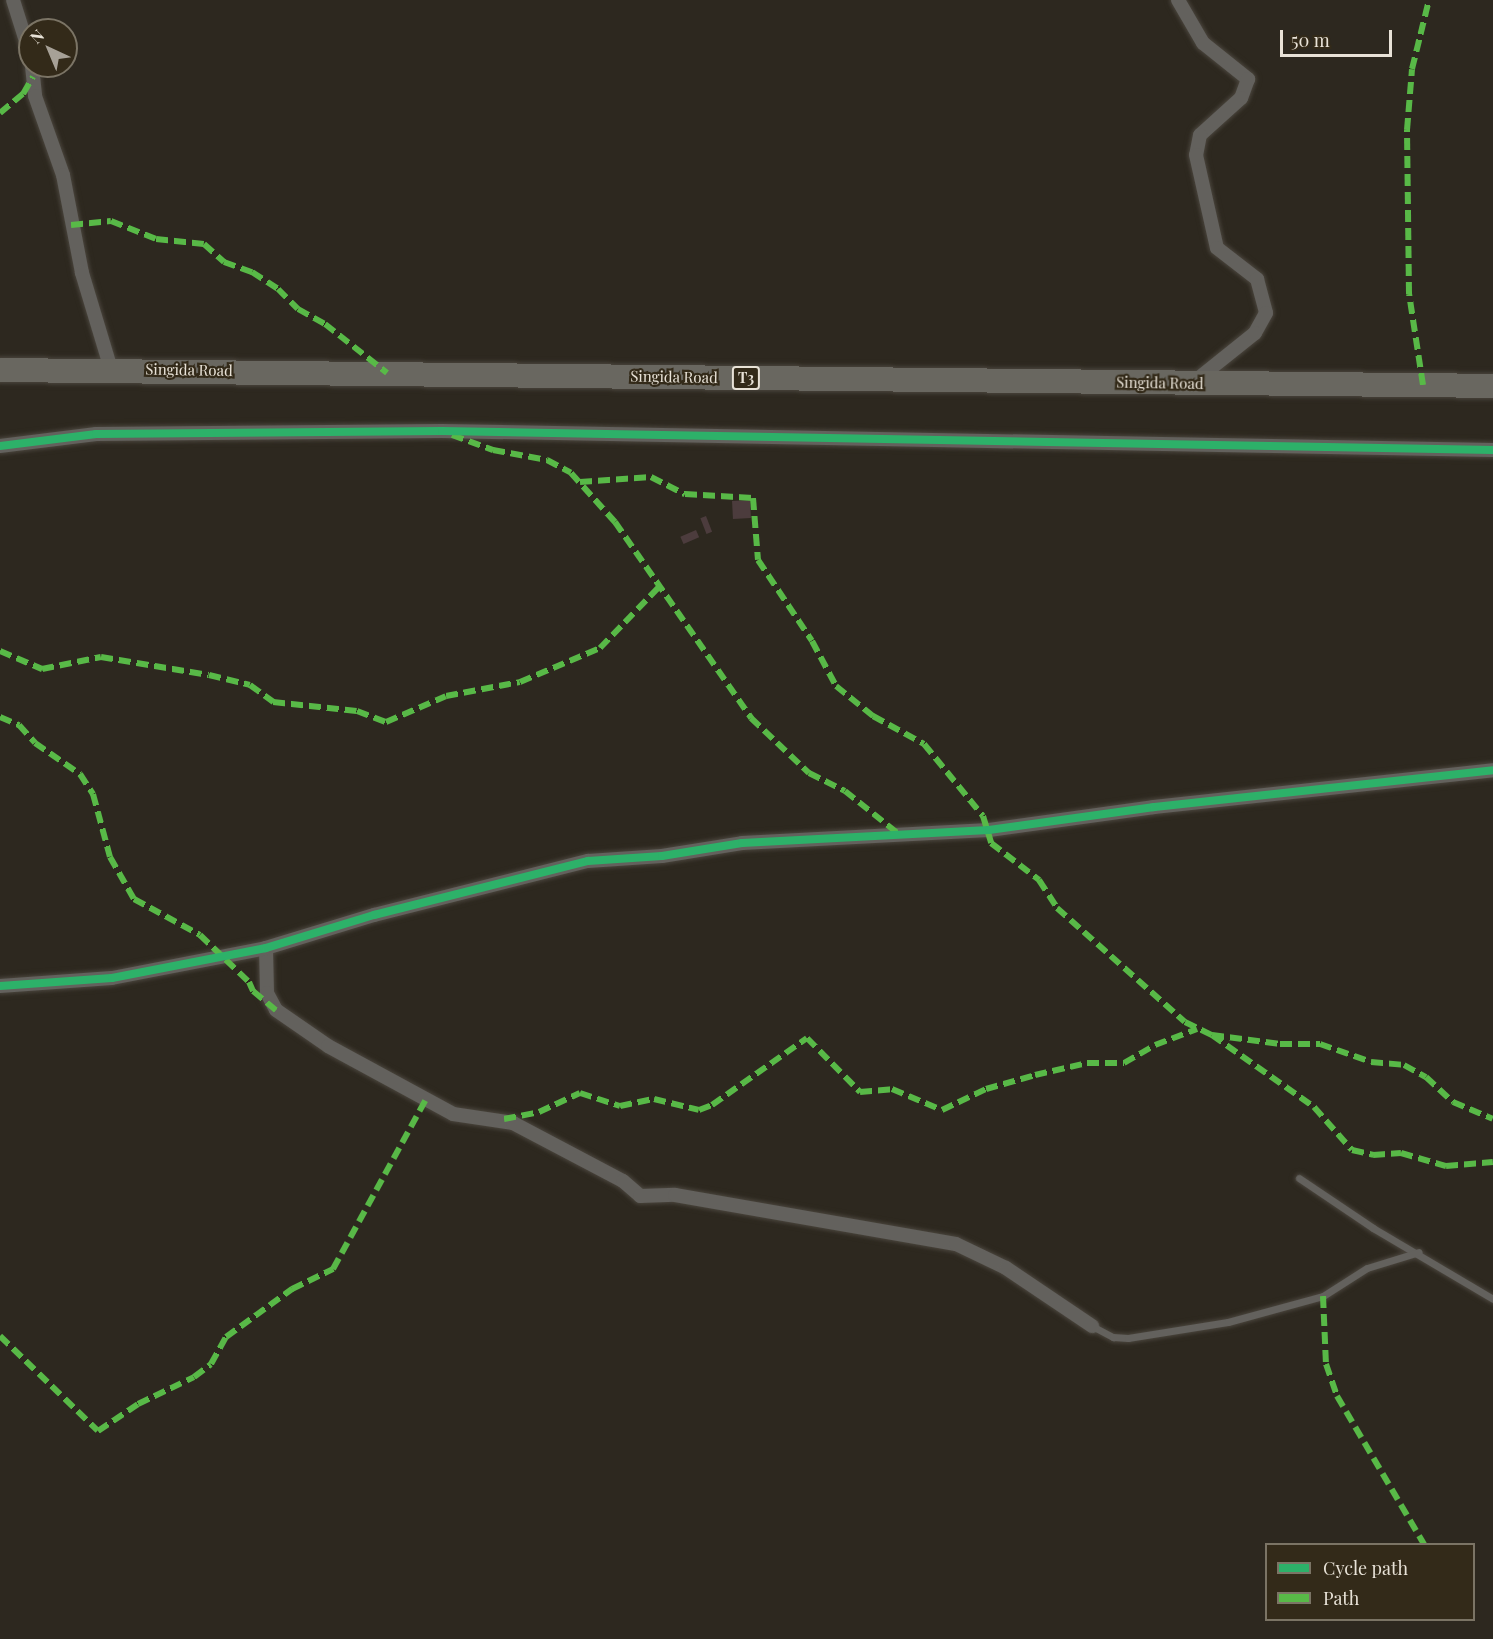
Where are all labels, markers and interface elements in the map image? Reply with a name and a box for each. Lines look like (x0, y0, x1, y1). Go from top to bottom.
north arrow (18, 18, 78, 78)
scale bar (1283, 18, 1396, 56)
text: N (25, 25, 48, 48)
text: 50 m (1291, 28, 1330, 52)
street label: Singida Road (145, 360, 233, 380)
street label: Singida Road (630, 367, 718, 387)
road number: T3 (731, 367, 761, 389)
street label: Singida Road (1116, 373, 1204, 393)
legend (1265, 1543, 1475, 1621)
text: Cycle path (1323, 1556, 1408, 1580)
text: Path (1323, 1586, 1359, 1610)

